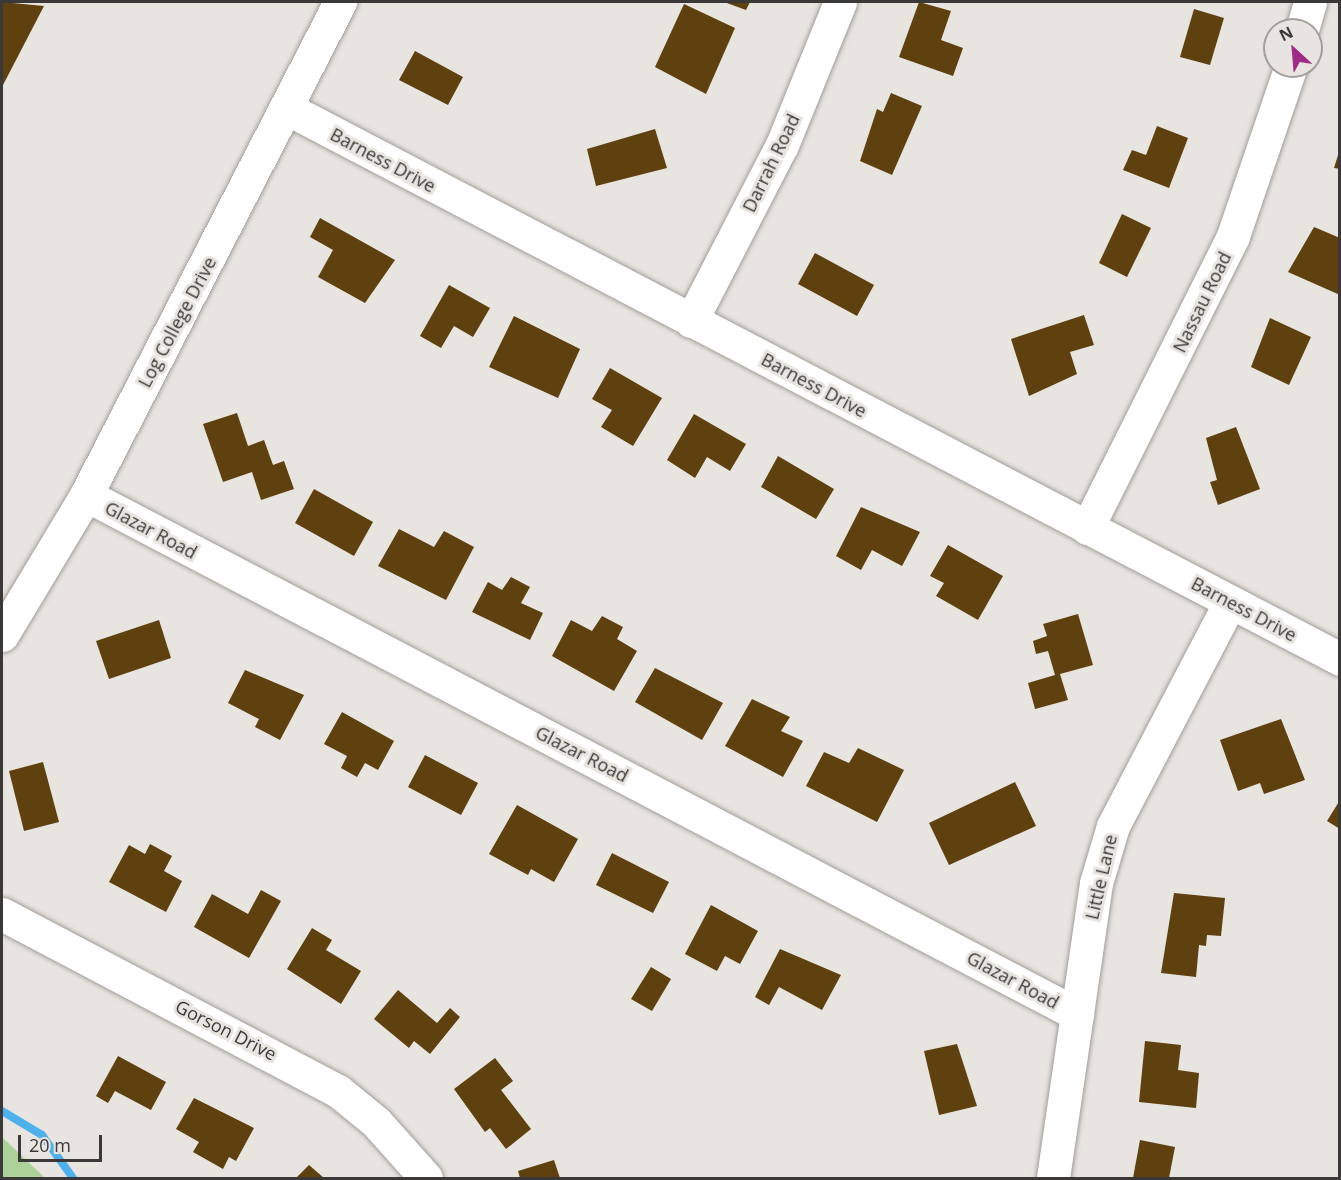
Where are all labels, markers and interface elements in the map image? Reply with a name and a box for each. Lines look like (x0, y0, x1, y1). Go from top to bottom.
north arrow (1263, 18, 1323, 78)
text: N (1275, 21, 1297, 46)
street label: Darrah Road (738, 110, 804, 216)
street label: Barness Drive (327, 123, 439, 197)
street label: Nassau Road (1168, 248, 1236, 356)
street label: Log College Drive (134, 253, 220, 391)
street label: Barness Drive (758, 348, 870, 422)
street label: Glazar Road (101, 497, 201, 563)
street label: Barness Drive (1188, 572, 1300, 646)
street label: Glazar Road (532, 721, 632, 787)
street label: Little Lane (1081, 832, 1121, 922)
street label: Glazar Road (963, 947, 1063, 1013)
street label: Gorson Drive (172, 995, 280, 1065)
scale bar (21, 1123, 105, 1161)
text: 20 m (29, 1133, 71, 1157)

